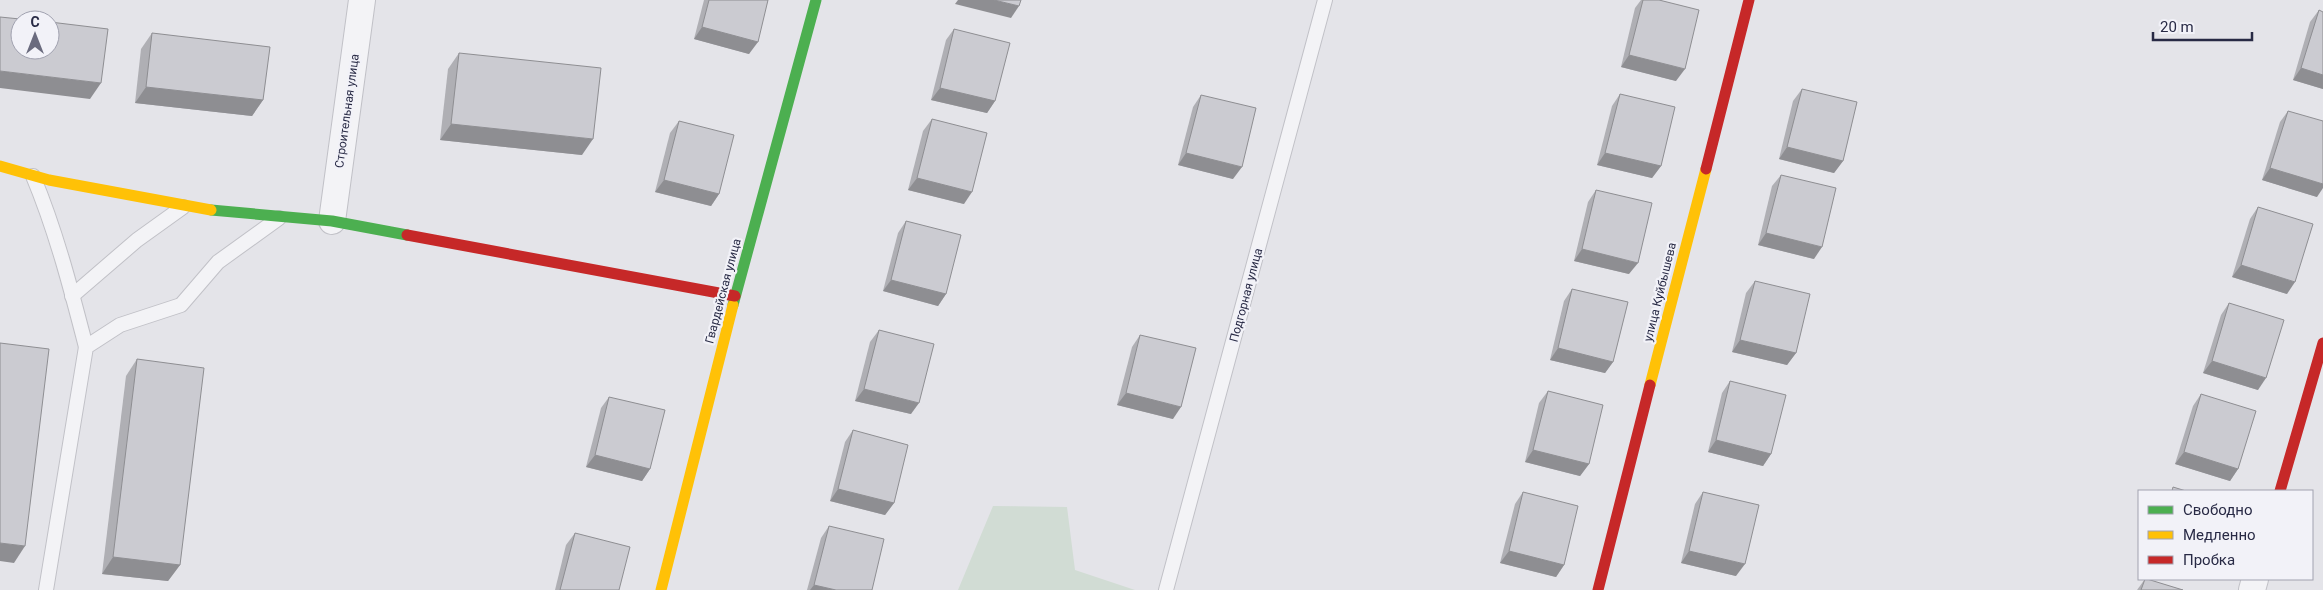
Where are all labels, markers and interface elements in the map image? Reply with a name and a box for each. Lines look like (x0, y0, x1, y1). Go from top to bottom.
north arrow (10, 10, 60, 60)
scale bar (2153, 10, 2252, 42)
text: С (30, 14, 40, 30)
text: 20 m (2160, 18, 2194, 36)
street label: Строительная улица (332, 53, 362, 169)
street label: Гвардейская улица (702, 237, 744, 345)
street label: улица Куйбышева (1641, 241, 1679, 343)
street label: Подгорная улица (1227, 246, 1265, 344)
legend (2138, 490, 2313, 580)
text: Свободно (2183, 501, 2252, 519)
text: Медленно (2183, 526, 2256, 544)
text: Пробка (2183, 551, 2235, 569)

